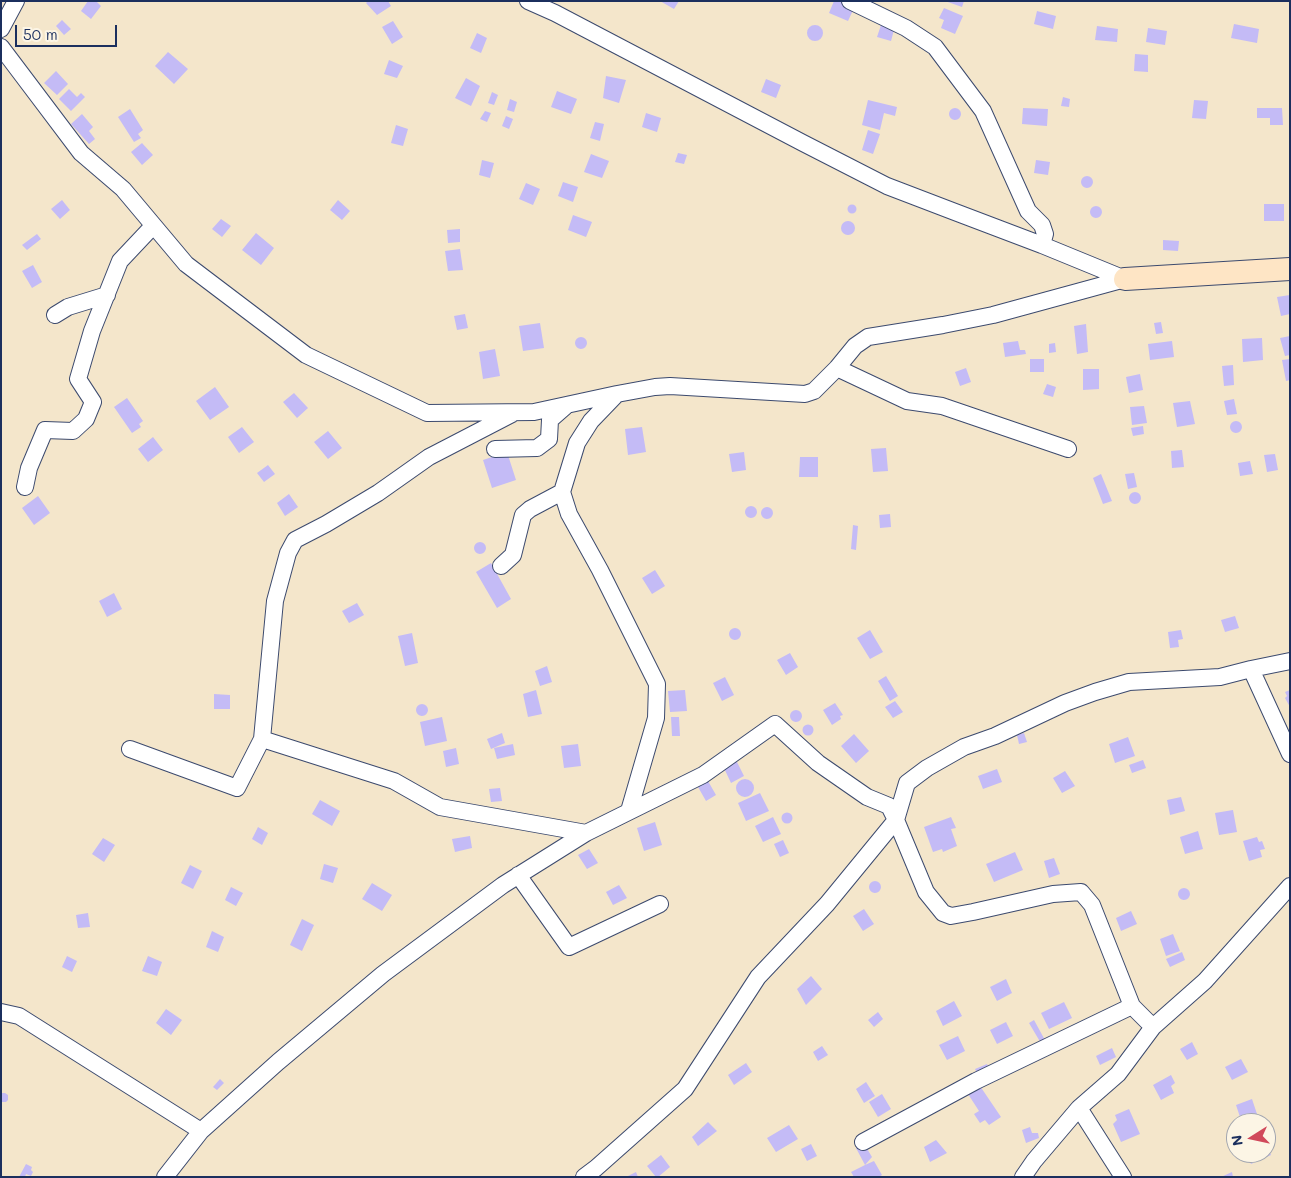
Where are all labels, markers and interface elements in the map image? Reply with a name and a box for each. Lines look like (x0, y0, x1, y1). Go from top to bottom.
scale bar (18, 15, 120, 47)
text: 50 m (23, 24, 58, 44)
north arrow (1226, 1113, 1276, 1163)
text: N (1226, 1134, 1247, 1147)

